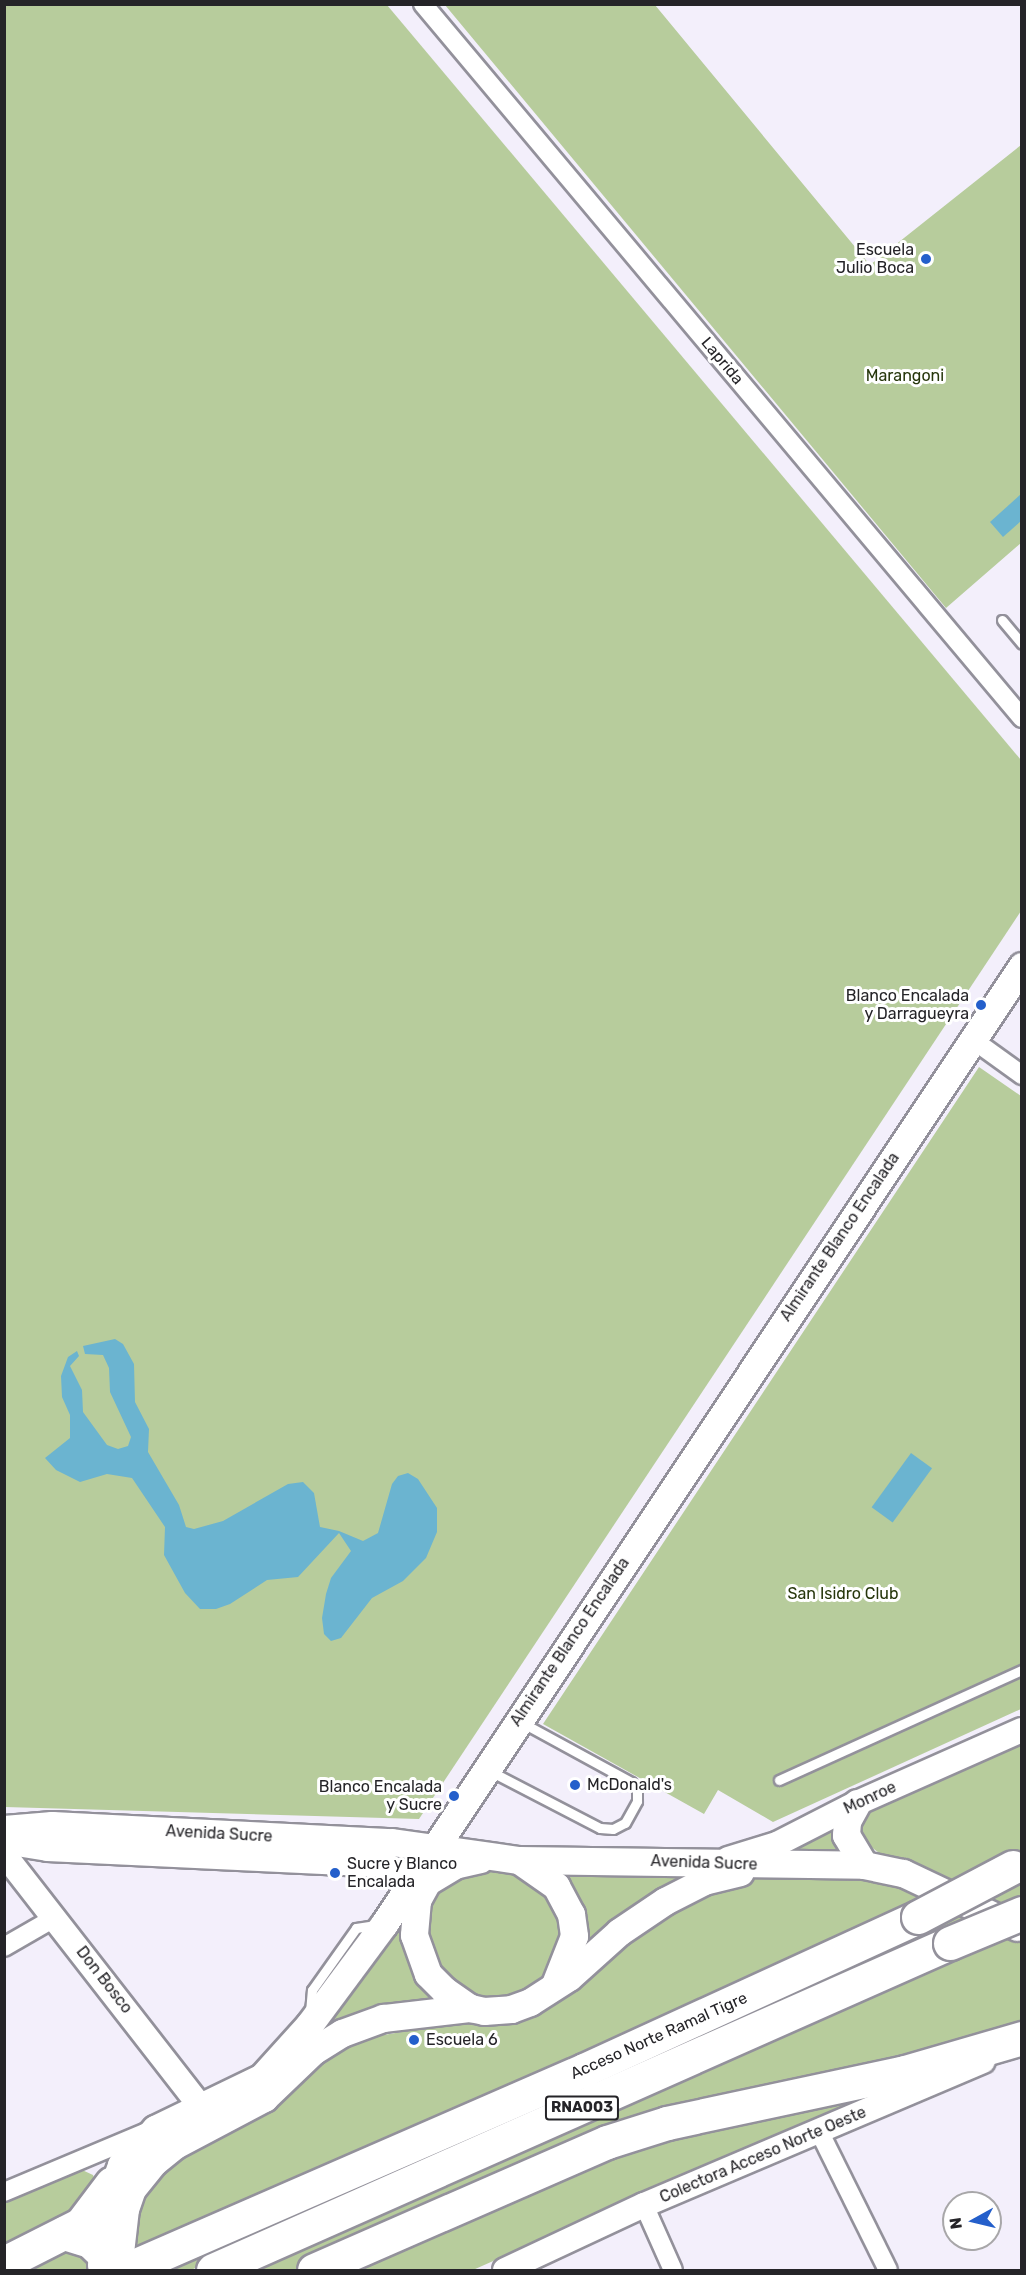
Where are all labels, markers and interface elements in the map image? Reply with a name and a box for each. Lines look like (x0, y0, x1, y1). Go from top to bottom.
place label: Escuela Julio Boca (836, 240, 914, 278)
marker: Escuela Julio Boca (919, 252, 933, 266)
street label: Laprida (697, 334, 747, 388)
park label: Marangoni (866, 366, 944, 386)
place label: Blanco Encalada y Darragueyra (846, 986, 969, 1024)
marker: Blanco Encalada y Darragueyra (974, 998, 988, 1012)
street label: Almirante Blanco Encalada (776, 1149, 904, 1325)
street label: Almirante Blanco Encalada (506, 1554, 634, 1730)
park label: San Isidro Club (787, 1584, 899, 1604)
place label: McDonald's (587, 1775, 672, 1795)
place label: Blanco Encalada y Sucre (319, 1777, 442, 1815)
marker: McDonald's (568, 1778, 582, 1792)
street label: Monroe (841, 1778, 899, 1818)
marker: Blanco Encalada y Sucre (447, 1789, 461, 1803)
street label: Avenida Sucre (165, 1822, 273, 1846)
street label: Avenida Sucre (650, 1852, 758, 1874)
place label: Sucre y Blanco Encalada (347, 1854, 458, 1892)
marker: Sucre y Blanco Encalada (328, 1866, 342, 1880)
street label: Don Bosco (72, 1943, 136, 2017)
street label: Acceso Norte Ramal Tigre (568, 1988, 750, 2084)
place label: Escuela 6 (426, 2030, 498, 2050)
marker: Escuela 6 (407, 2033, 421, 2047)
road number: RNA003 (544, 2096, 620, 2120)
street label: Colectora Acceso Norte Oeste (657, 2103, 869, 2207)
north arrow (942, 2191, 1002, 2251)
text: N (945, 2216, 966, 2230)

